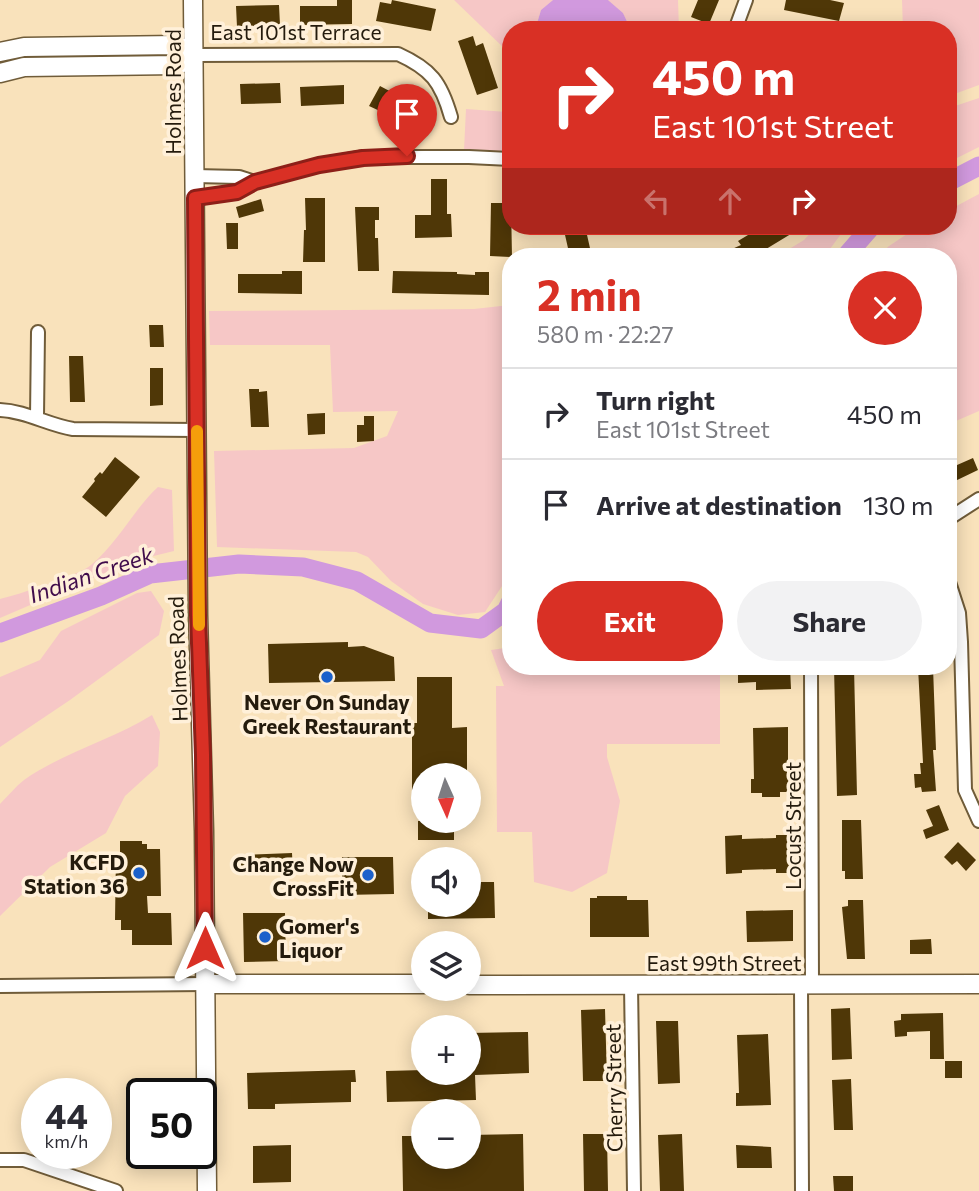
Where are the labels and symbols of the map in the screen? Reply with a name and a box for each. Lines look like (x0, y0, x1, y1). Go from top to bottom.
street label: East 101st Terrace (210, 19, 382, 44)
street label: Holmes Road (160, 29, 185, 155)
pin (377, 84, 437, 156)
water label: Indian Creek (25, 539, 157, 608)
street label: Holmes Road (162, 596, 192, 722)
marker: Never On Sunday Greek Restaurant (319, 669, 335, 685)
place label: Never On Sunday Greek Restaurant (243, 689, 412, 738)
street label: Locust Street (780, 762, 805, 890)
north arrow (411, 763, 481, 833)
place label: KCFD Station 36 (24, 849, 125, 898)
place label: Change Now CrossFit (233, 851, 355, 900)
marker: KCFD Station 36 (131, 865, 147, 881)
marker: Change Now CrossFit (360, 867, 376, 883)
position arrow (168, 911, 242, 985)
place label: Gomer's Liquor (279, 913, 360, 962)
marker: Gomer's Liquor (257, 929, 273, 945)
street label: East 99th Street (646, 950, 802, 975)
street label: Cherry Street (599, 1024, 627, 1152)
speed limit sign: 50 (126, 1078, 217, 1169)

